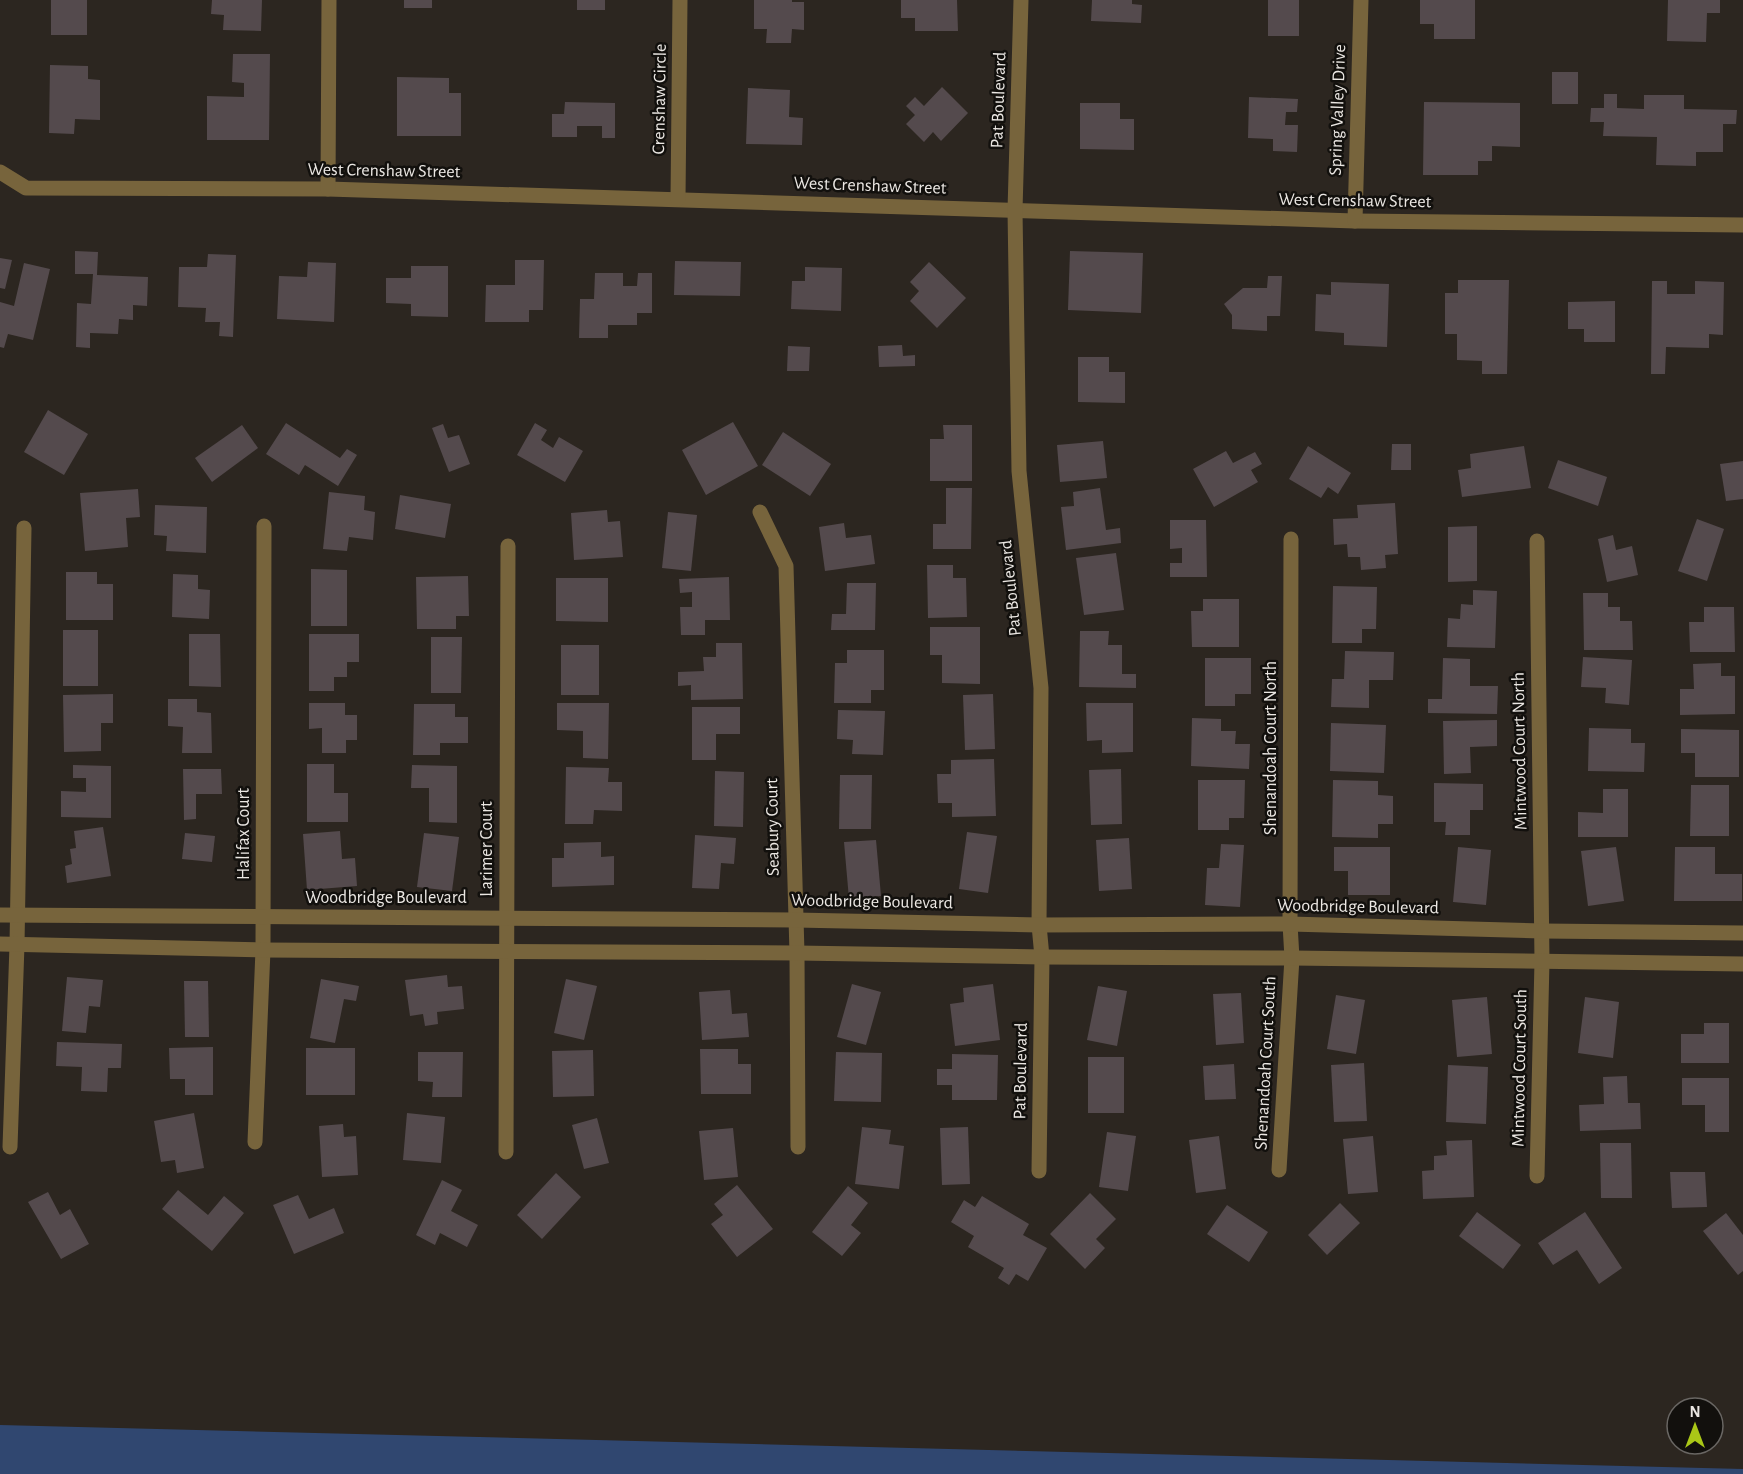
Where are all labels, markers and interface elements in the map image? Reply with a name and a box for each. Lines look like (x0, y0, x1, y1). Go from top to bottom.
street label: Crenshaw Circle (650, 43, 670, 155)
street label: Spring Valley Drive (1327, 44, 1349, 176)
street label: Pat Boulevard (988, 51, 1010, 149)
street label: West Crenshaw Street (307, 161, 461, 181)
street label: West Crenshaw Street (793, 174, 947, 198)
street label: West Crenshaw Street (1278, 191, 1432, 211)
street label: Pat Boulevard (997, 539, 1025, 637)
street label: Shenandoah Court North (1262, 661, 1280, 835)
street label: Mintwood Court North (1510, 672, 1530, 830)
street label: Seabury Court (763, 778, 783, 876)
street label: Halifax Court (235, 788, 253, 880)
street label: Larimer Court (478, 801, 496, 897)
street label: Woodbridge Boulevard (305, 889, 467, 907)
street label: Woodbridge Boulevard (791, 892, 953, 912)
street label: Woodbridge Boulevard (1277, 897, 1439, 917)
street label: Shenandoah Court South (1252, 976, 1280, 1150)
street label: Mintwood Court South (1510, 989, 1530, 1147)
street label: Pat Boulevard (1011, 1022, 1031, 1120)
north arrow (1665, 1396, 1725, 1456)
text: N (1689, 1404, 1701, 1420)

